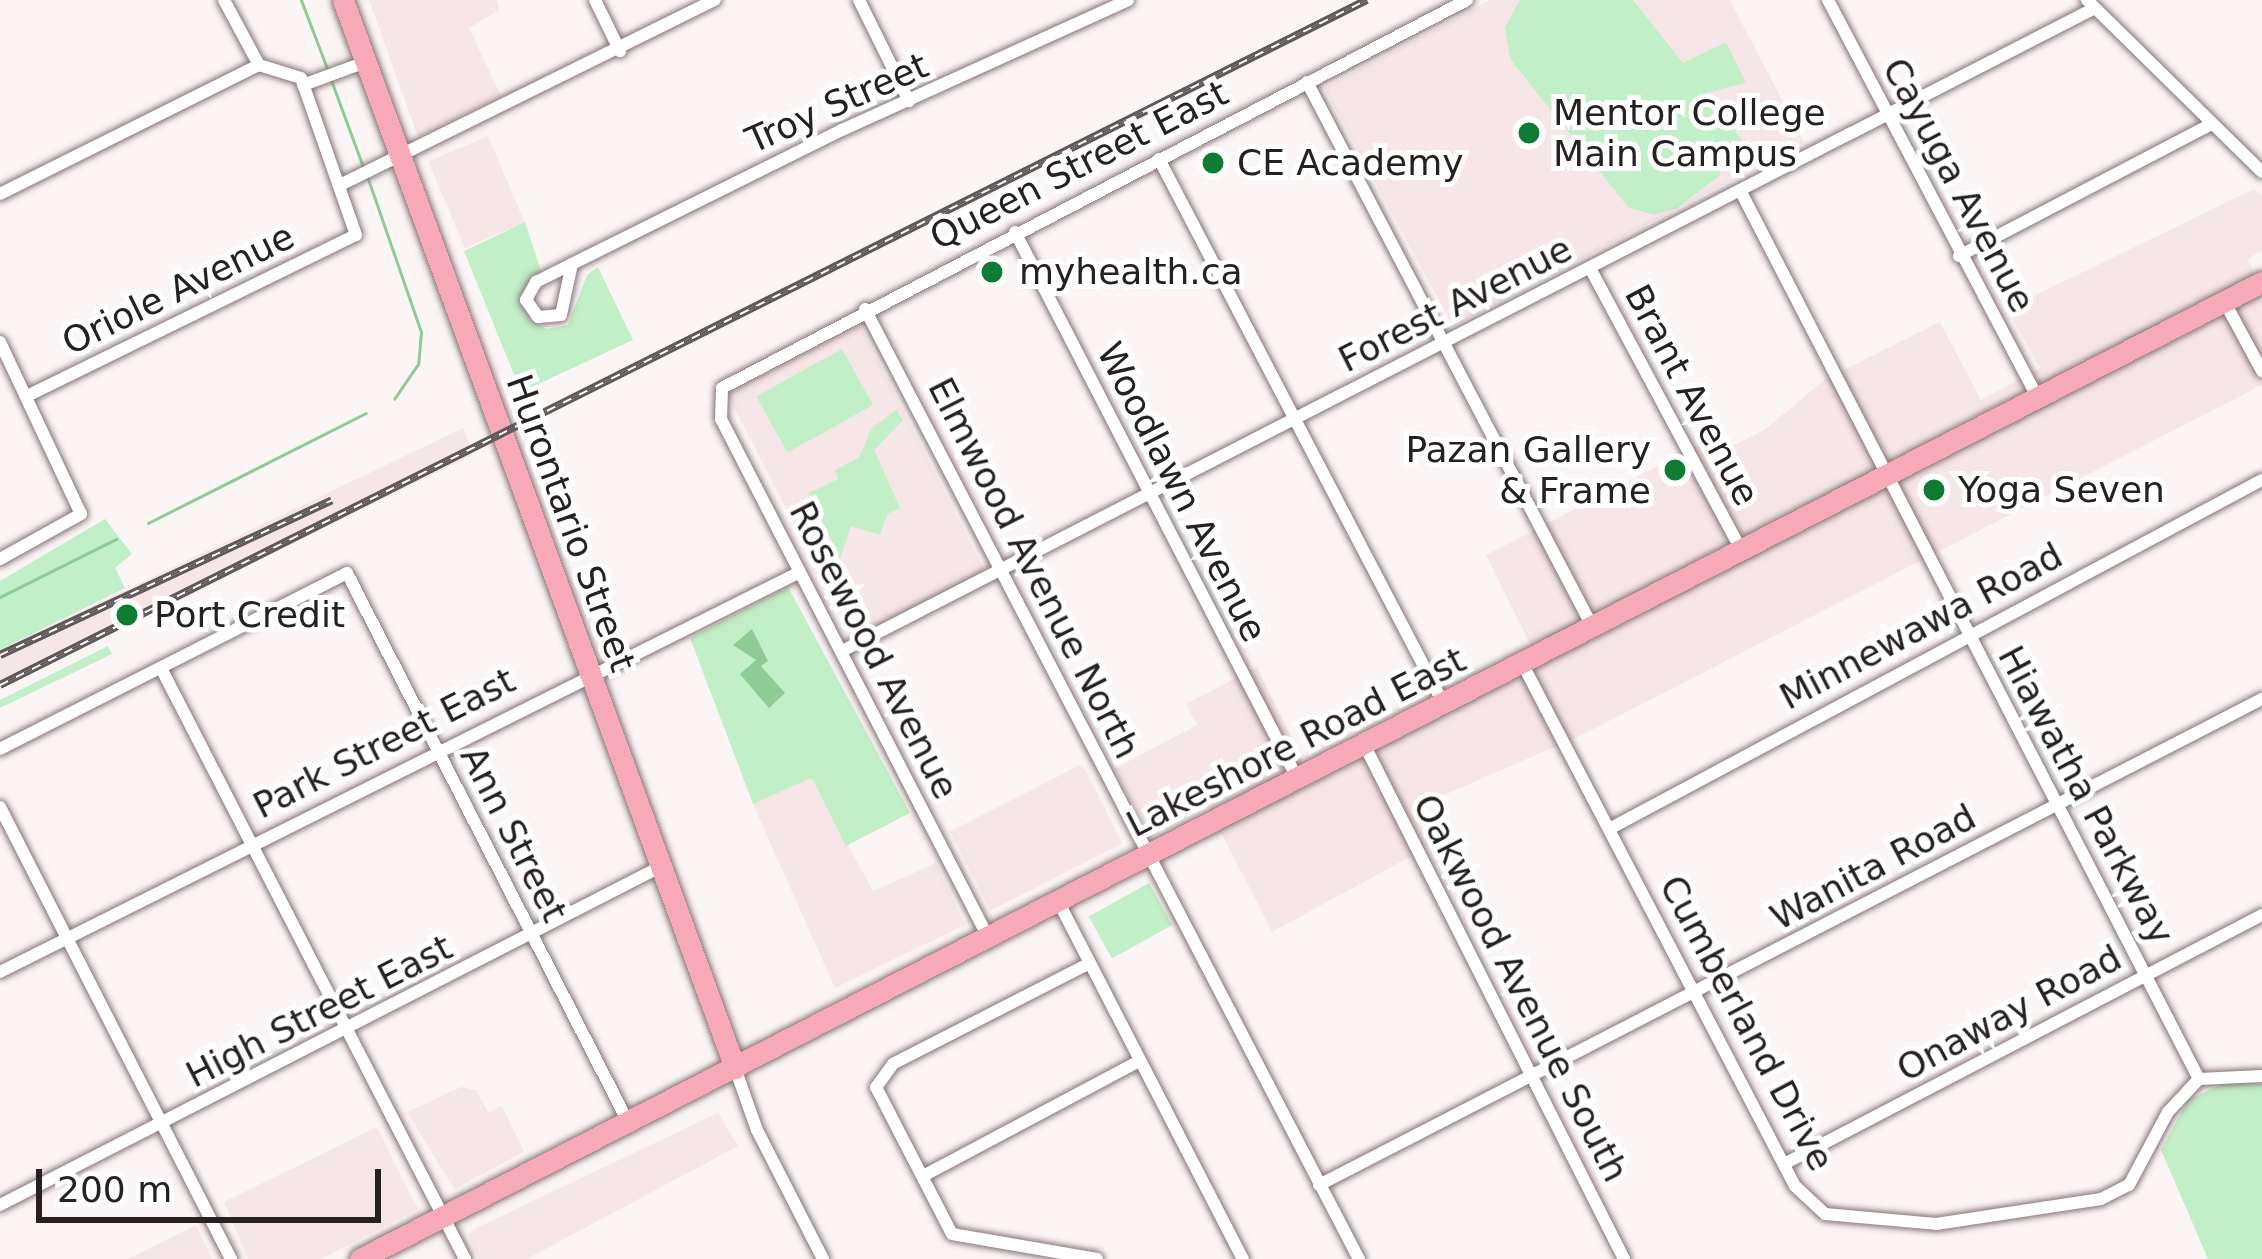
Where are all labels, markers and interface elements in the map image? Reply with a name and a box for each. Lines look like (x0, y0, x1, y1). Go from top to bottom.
street label: Troy Street (739, 44, 935, 162)
street label: Cayuga Avenue (1874, 51, 2044, 319)
street label: Queen Street East (923, 71, 1235, 259)
place label: Mentor College Main Campus (1553, 90, 1826, 175)
marker: Mentor College Main Campus (1516, 120, 1542, 146)
place label: CE Academy (1237, 141, 1464, 185)
marker: CE Academy (1200, 150, 1226, 176)
street label: Oriole Avenue (55, 214, 301, 364)
street label: Forest Avenue (1331, 227, 1579, 381)
place label: myhealth.ca (1019, 250, 1243, 294)
marker: myhealth.ca (976, 256, 1008, 288)
street label: Brant Avenue (1616, 277, 1768, 513)
street label: Woodlawn Avenue (1088, 335, 1276, 649)
street label: Hurontario Street (497, 369, 645, 677)
street label: Elmwood Avenue North (919, 370, 1149, 766)
place label: Pazan Gallery & Frame (1405, 427, 1651, 512)
marker: Pazan Gallery & Frame (1662, 457, 1688, 483)
place label: Yoga Seven (1958, 468, 2165, 512)
marker: Yoga Seven (1921, 477, 1947, 503)
street label: Rosewood Avenue (780, 494, 968, 806)
street label: Minnewawa Road (1772, 533, 2070, 719)
place label: Port Credit (154, 593, 345, 637)
marker: Port Credit (111, 599, 143, 631)
street label: Lakeshore Road East (1119, 638, 1473, 846)
street label: Hiawatha Parkway (1989, 638, 2183, 952)
street label: Park Street East (246, 658, 522, 828)
street label: Ann Street (451, 739, 577, 929)
street label: Oakwood Avenue South (1404, 787, 1638, 1189)
street label: Wanita Road (1763, 795, 1983, 939)
street label: Cumberland Drive (1651, 868, 1843, 1178)
street label: High Street East (179, 925, 459, 1097)
street label: Onaway Road (1889, 936, 2129, 1090)
scale bar (42, 1145, 387, 1219)
text: 200 m (57, 1169, 172, 1210)

